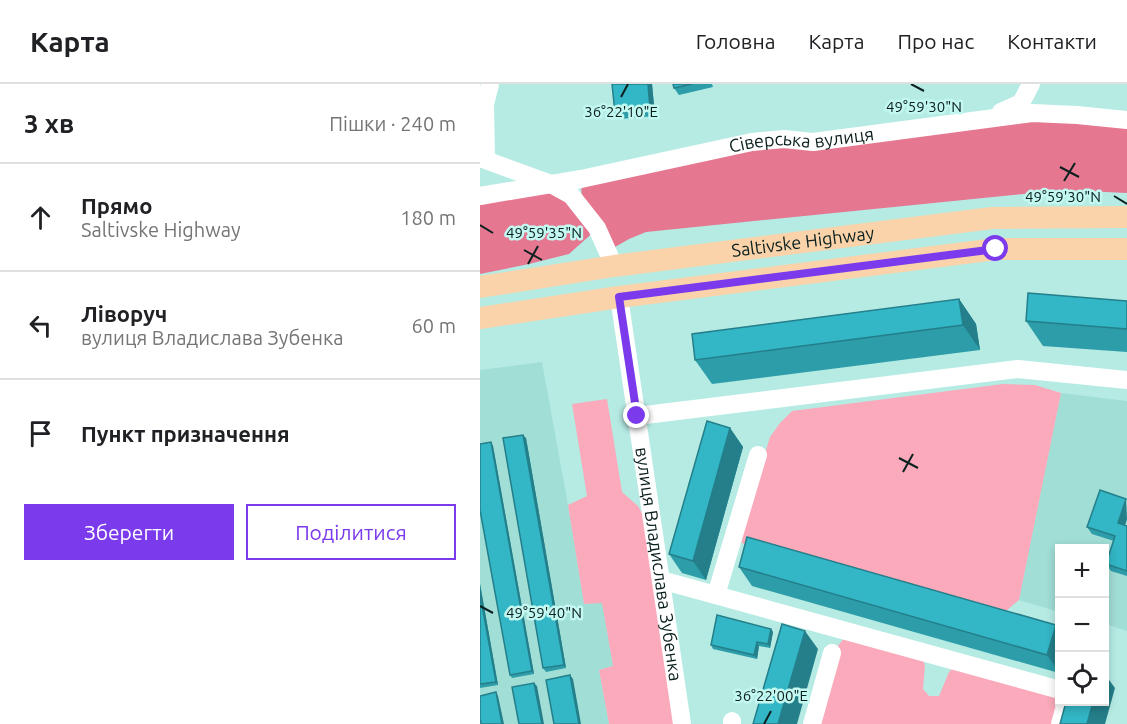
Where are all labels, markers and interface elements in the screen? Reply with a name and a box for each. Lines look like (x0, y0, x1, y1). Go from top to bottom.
text: Карта (30, 26, 110, 57)
text: Головна (696, 29, 776, 53)
text: Карта (809, 29, 864, 53)
text: Про нас (897, 29, 974, 53)
text: Контакти (1007, 29, 1097, 53)
text: 49°59'30"N (886, 98, 962, 115)
text: 36°22'10"E (584, 103, 658, 120)
text: 3 хв (24, 109, 74, 138)
text: Пішки · 240 m (329, 112, 456, 135)
street label: Сіверська вулиця (727, 123, 875, 156)
text: 49°59'30"N (1025, 188, 1101, 205)
text: Прямо (81, 193, 152, 218)
icon: ahead (24, 201, 57, 234)
text: 180 m (400, 206, 456, 229)
text: Saltivske Highway (81, 218, 241, 241)
street label: Saltivske Highway (730, 222, 876, 260)
text: 49°59'35"N (506, 224, 582, 241)
route start (982, 235, 1008, 261)
text: Ліворуч (81, 301, 167, 326)
icon: left (24, 309, 57, 342)
text: 60 m (412, 314, 456, 337)
text: вулиця Владислава Зубенка (81, 326, 343, 349)
route end (623, 402, 649, 428)
icon: arrive (24, 417, 57, 450)
text: Пункт призначення (81, 421, 290, 446)
street label: вулиця Владислава Зубенка (632, 446, 687, 682)
button: Зберегти (24, 504, 234, 560)
button: Поділитися (246, 504, 456, 560)
map controls (1055, 544, 1109, 706)
button: + (1055, 544, 1109, 598)
button: − (1055, 598, 1109, 652)
text: 49°59'40"N (506, 604, 582, 621)
button: locate (1055, 652, 1109, 706)
text: 36°22'00"E (734, 687, 808, 704)

